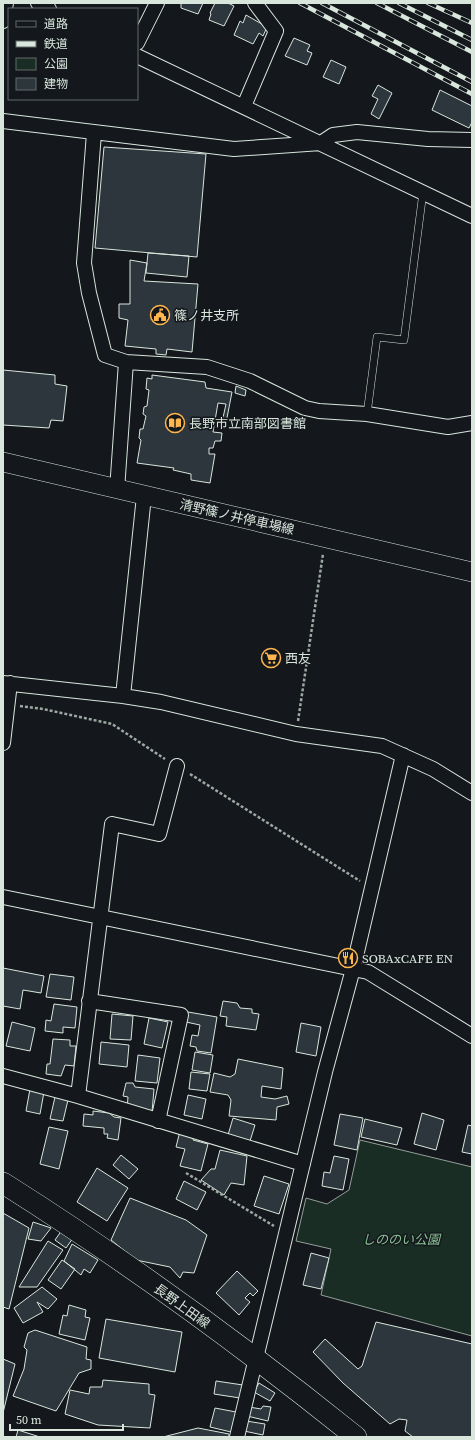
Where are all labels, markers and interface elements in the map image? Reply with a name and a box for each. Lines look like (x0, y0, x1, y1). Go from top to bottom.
legend (8, 8, 138, 100)
text: 道路 (44, 16, 68, 32)
text: 鉄道 (44, 36, 68, 52)
text: 公園 (44, 56, 68, 72)
text: 建物 (44, 76, 68, 92)
public building icon: 篠ノ井支所 (149, 304, 171, 326)
place label: 篠ノ井支所 (174, 307, 239, 324)
library icon: 長野市立南部図書館 (164, 412, 186, 434)
place label: 長野市立南部図書館 (189, 415, 306, 432)
street label: 清野篠ノ井停車場線 (178, 496, 296, 538)
supermarket icon: 西友 (260, 647, 282, 669)
place label: 西友 (285, 650, 311, 667)
restaurant icon: SOBAxCAFE EN (337, 947, 359, 969)
place label: SOBAxCAFE EN (362, 950, 453, 967)
park label: しののい公園 (362, 1231, 442, 1248)
street label: 長野上田線 (151, 1280, 213, 1332)
scale bar (10, 1406, 123, 1432)
text: 50 m (16, 1412, 42, 1428)

